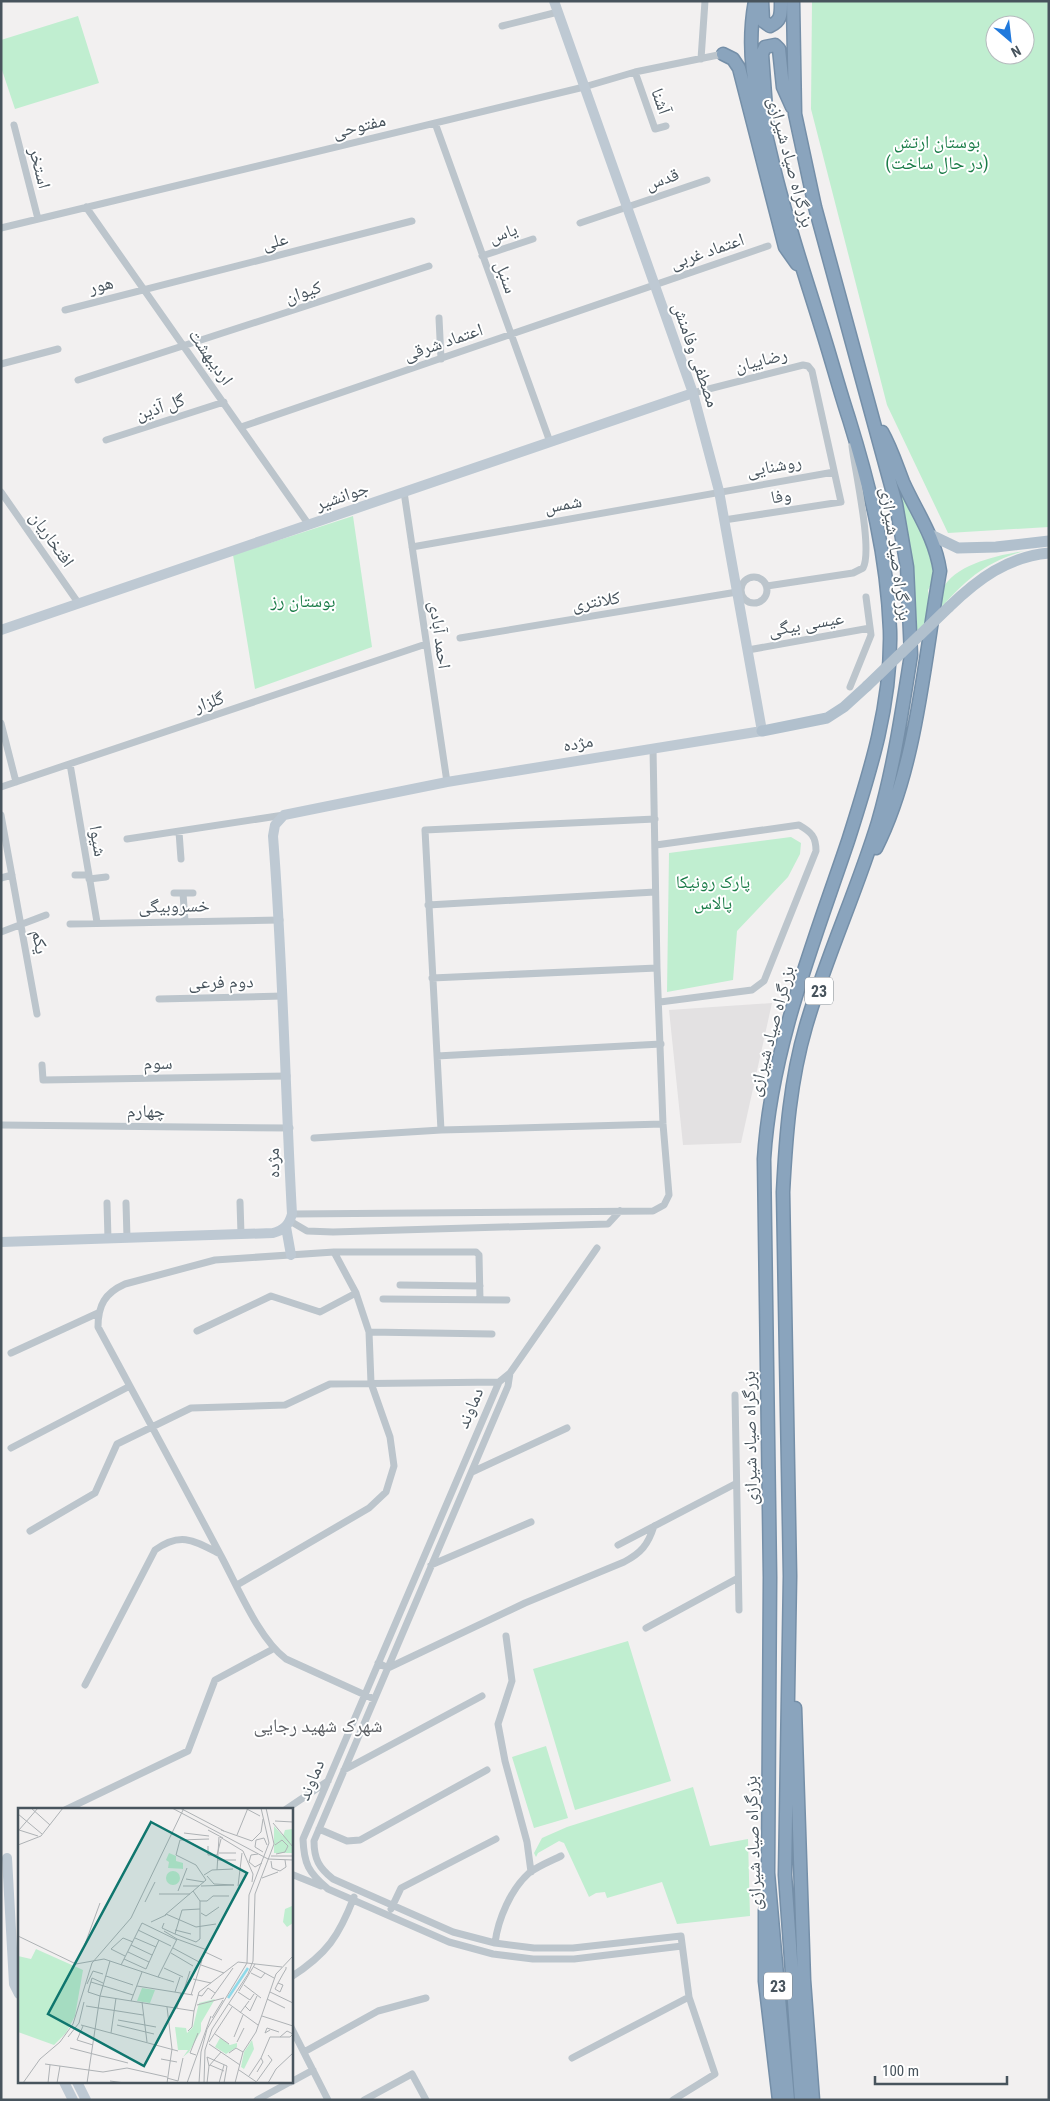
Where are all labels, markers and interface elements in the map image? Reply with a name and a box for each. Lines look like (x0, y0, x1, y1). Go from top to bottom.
north arrow (985, 15, 1035, 65)
text: N (1009, 42, 1024, 61)
street label: آشنا (647, 85, 676, 117)
street label: بزرگراه صیاد شیرازی (763, 94, 819, 230)
street label: مفتوحی (330, 109, 388, 143)
park label: بوستان ارتش (در حال ساخت) (885, 131, 989, 174)
street label: استخر (25, 144, 56, 191)
street label: قدس (642, 163, 682, 195)
street label: یاس (486, 218, 520, 248)
street label: علی (260, 227, 290, 255)
street label: اعتماد غربی (667, 228, 747, 274)
street label: سنبل (490, 258, 522, 296)
street label: هور (85, 271, 115, 298)
street label: کیوان (282, 276, 325, 308)
street label: مصطفی وفامنش (668, 300, 724, 410)
street label: اعتماد شرقی (400, 318, 486, 366)
street label: اردیبهشت (184, 325, 238, 389)
street label: رضاییان (732, 343, 790, 377)
street label: گل آذین (132, 389, 188, 425)
street label: روشنایی (745, 450, 803, 482)
street label: جوانشیر (312, 477, 371, 515)
street label: وفا (769, 484, 793, 507)
street label: بزرگراه صیاد شیرازی (876, 486, 916, 622)
street label: شمس (543, 490, 583, 518)
street label: افتخاریان (25, 507, 79, 571)
street label: کلانتری (570, 586, 622, 616)
park label: بوستان رز (270, 590, 335, 612)
street label: احمد آبادی (424, 600, 456, 670)
street label: عیسی بیگی (767, 607, 845, 641)
street label: گلزار (190, 686, 227, 717)
street label: مژده (561, 730, 595, 755)
street label: شیوا (85, 824, 112, 858)
park label: پارک رونیکا پالاس (676, 871, 750, 914)
street label: خسروبیگی (138, 894, 210, 918)
street label: یکم (26, 928, 53, 956)
street label: بزرگراه صیاد شیرازی (743, 963, 799, 1099)
street label: دوم فرعی (188, 970, 254, 995)
road number: 23 (805, 978, 833, 1004)
street label: سوم (143, 1052, 173, 1075)
street label: چهارم (127, 1100, 165, 1123)
street label: مژده (262, 1148, 283, 1178)
street label: بزرگراه صیاد شیرازی (738, 1371, 762, 1505)
street label: دماوند (452, 1384, 487, 1431)
district label: شهرک شهید رجایی (253, 1714, 383, 1737)
street label: دماوند (293, 1756, 328, 1803)
street label: بزرگراه صیاد شیرازی (740, 1775, 766, 1911)
inset map (18, 1808, 292, 2084)
road number: 23 (764, 1972, 792, 2000)
scale bar (875, 2054, 1008, 2086)
text: 100 m (882, 2062, 919, 2080)

